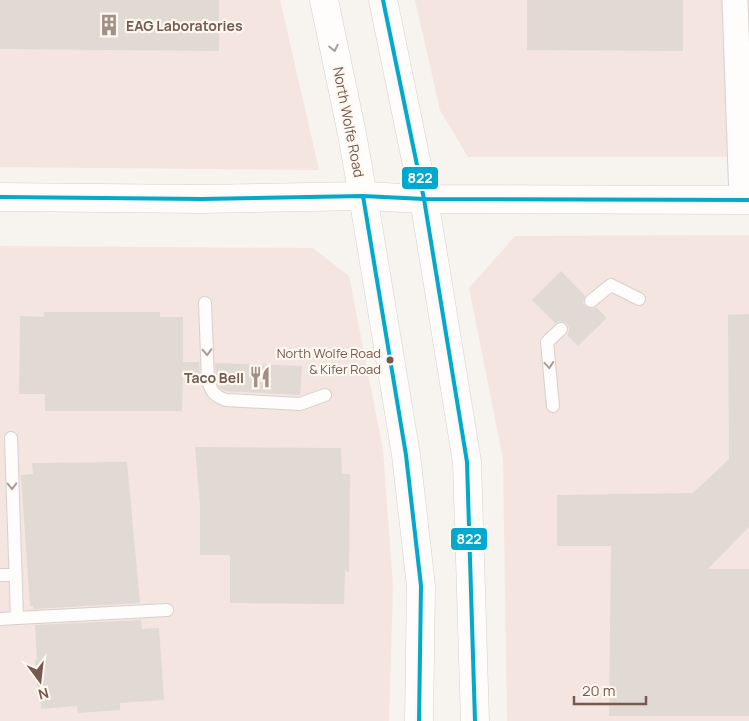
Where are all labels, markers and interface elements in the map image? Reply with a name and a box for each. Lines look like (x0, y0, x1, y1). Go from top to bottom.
building icon: EAG Laboratories (96, 12, 122, 38)
place label: EAG Laboratories (126, 16, 243, 35)
one-way arrow (328, 43, 339, 52)
street label: North Wolfe Road (329, 65, 369, 179)
line badge: 822 (401, 166, 439, 190)
text: 822 (407, 168, 433, 187)
place label: North Wolfe Road & Kifer Road (277, 344, 381, 378)
one-way arrow (201, 348, 212, 356)
marker: North Wolfe Road & Kifer Road (385, 355, 395, 365)
one-way arrow (543, 361, 554, 369)
restaurant icon: Taco Bell (247, 364, 273, 390)
place label: Taco Bell (184, 368, 244, 387)
one-way arrow (7, 483, 17, 491)
line badge: 822 (450, 527, 488, 551)
text: 822 (456, 529, 482, 548)
north arrow (15, 656, 65, 706)
scale bar (574, 674, 646, 706)
text: 20 m (582, 680, 615, 701)
text: N (36, 684, 51, 705)

